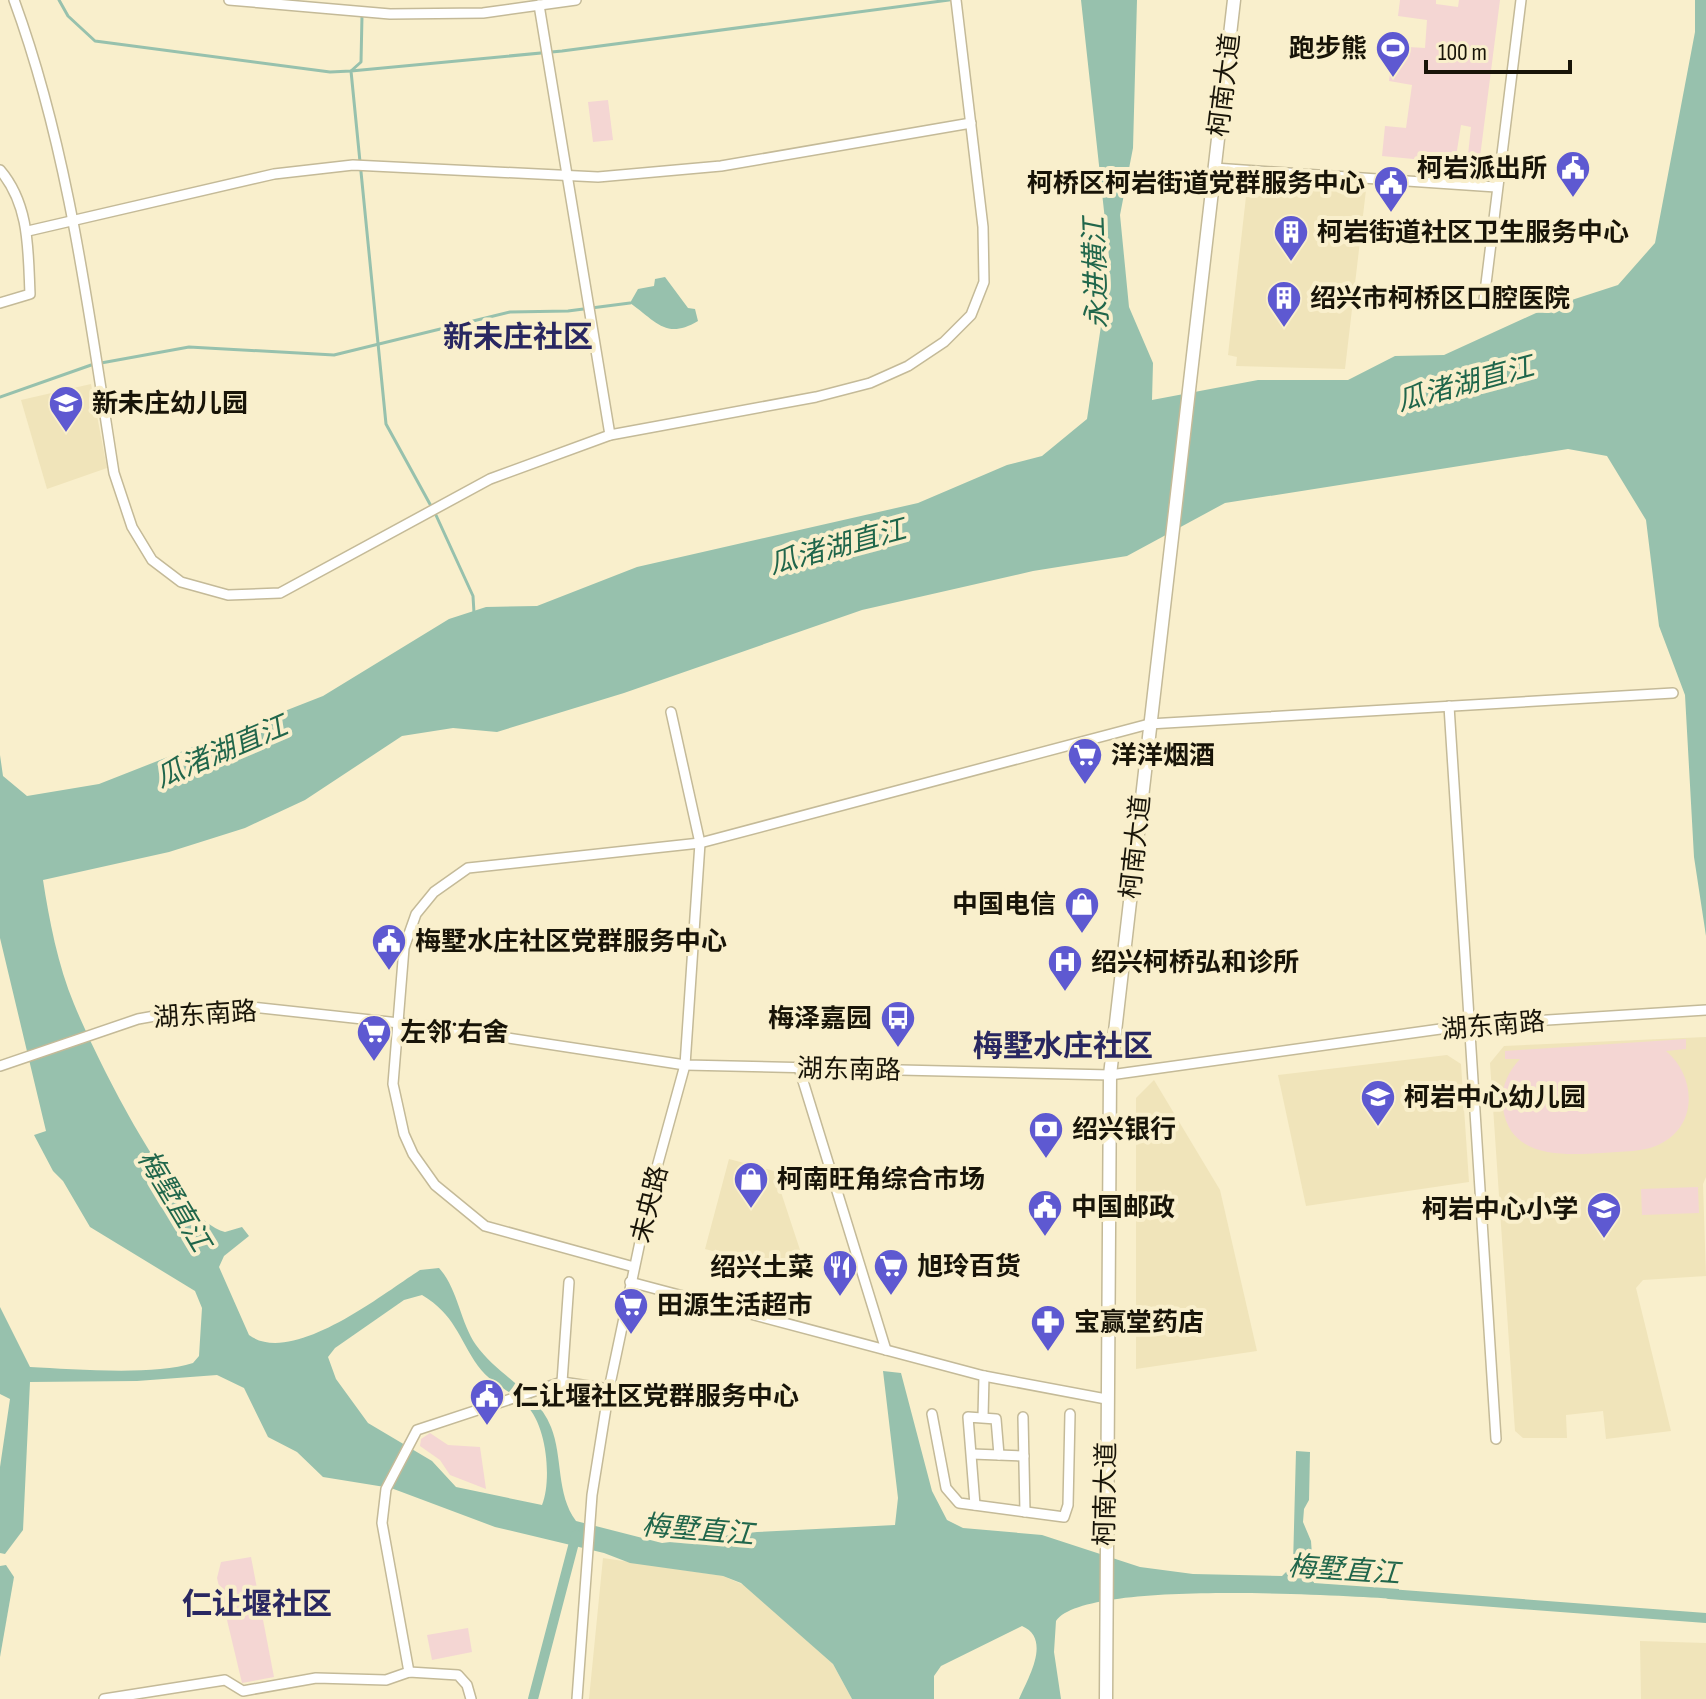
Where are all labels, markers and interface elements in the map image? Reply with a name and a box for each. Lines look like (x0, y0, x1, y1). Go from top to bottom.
scale bar (1426, 24, 1570, 74)
sports icon: 跑步熊 (1374, 29, 1412, 79)
street label: 柯南大道 (1204, 32, 1247, 139)
place label: 跑步熊 (1289, 34, 1367, 65)
text: 100 m (1438, 38, 1487, 67)
public building icon: 柯岩派出所 (1554, 149, 1592, 199)
place label: 柯岩派出所 (1417, 154, 1547, 185)
public building icon: 柯桥区柯岩街道党群服务中心 (1372, 164, 1410, 214)
place label: 柯桥区柯岩街道党群服务中心 (1027, 169, 1365, 200)
water label: 永进横江 (1078, 213, 1115, 329)
building icon: 柯岩街道社区卫生服务中心 (1272, 213, 1310, 263)
place label: 柯岩街道社区卫生服务中心 (1317, 218, 1629, 249)
building icon: 绍兴市柯桥区口腔医院 (1265, 279, 1303, 329)
place label: 绍兴市柯桥区口腔医院 (1310, 284, 1570, 315)
district label: 新未庄社区 (443, 320, 593, 356)
water label: 瓜渚湖直江 (1393, 350, 1540, 419)
school or university icon: 新未庄幼儿园 (47, 384, 85, 434)
place label: 新未庄幼儿园 (92, 389, 248, 420)
water label: 瓜渚湖直江 (765, 513, 912, 582)
water label: 瓜渚湖直江 (151, 709, 295, 795)
supermarket icon: 洋洋烟酒 (1066, 736, 1104, 786)
place label: 洋洋烟酒 (1111, 741, 1215, 772)
street label: 柯南大道 (1116, 794, 1157, 900)
shop icon: 中国电信 (1063, 885, 1101, 935)
place label: 中国电信 (952, 890, 1056, 921)
public building icon: 梅墅水庄社区党群服务中心 (370, 922, 408, 972)
place label: 梅墅水庄社区党群服务中心 (415, 927, 727, 958)
hospital icon: 绍兴柯桥弘和诊所 (1046, 943, 1084, 993)
place label: 绍兴柯桥弘和诊所 (1091, 948, 1299, 979)
street label: 湖东南路 (152, 996, 258, 1035)
bus stop icon: 梅泽嘉园 (879, 999, 917, 1049)
place label: 梅泽嘉园 (768, 1004, 872, 1035)
street label: 湖东南路 (1440, 1007, 1546, 1046)
supermarket icon: 左邻˙右舍 (355, 1013, 393, 1063)
place label: 左邻˙右舍 (400, 1018, 509, 1049)
district label: 梅墅水庄社区 (973, 1029, 1153, 1065)
street label: 湖东南路 (797, 1054, 901, 1087)
school or university icon: 柯岩中心幼儿园 (1359, 1078, 1397, 1128)
place label: 柯岩中心幼儿园 (1404, 1083, 1586, 1114)
bank icon: 绍兴银行 (1027, 1110, 1065, 1160)
place label: 绍兴银行 (1072, 1115, 1176, 1146)
water label: 梅墅直江 (131, 1144, 218, 1260)
shop icon: 柯南旺角综合市场 (732, 1160, 770, 1210)
street label: 未央路 (626, 1163, 675, 1246)
place label: 柯南旺角综合市场 (777, 1165, 985, 1196)
public building icon: 中国邮政 (1026, 1188, 1064, 1238)
school or university icon: 柯岩中心小学 (1585, 1190, 1623, 1240)
place label: 中国邮政 (1071, 1193, 1175, 1224)
place label: 柯岩中心小学 (1422, 1195, 1578, 1226)
supermarket icon: 旭玲百货 (872, 1247, 910, 1297)
restaurant icon: 绍兴土菜 (821, 1248, 859, 1298)
place label: 旭玲百货 (917, 1252, 1021, 1283)
place label: 绍兴土菜 (710, 1253, 814, 1284)
supermarket icon: 田源生活超市 (612, 1286, 650, 1336)
place label: 田源生活超市 (657, 1291, 813, 1322)
pharmacy icon: 宝赢堂药店 (1029, 1303, 1067, 1353)
place label: 宝赢堂药店 (1074, 1308, 1204, 1339)
public building icon: 仁让堰社区党群服务中心 (468, 1377, 506, 1427)
place label: 仁让堰社区党群服务中心 (513, 1382, 799, 1413)
street label: 柯南大道 (1090, 1442, 1123, 1546)
water label: 梅墅直江 (641, 1509, 758, 1552)
water label: 梅墅直江 (1287, 1550, 1404, 1591)
district label: 仁让堰社区 (182, 1587, 332, 1623)

